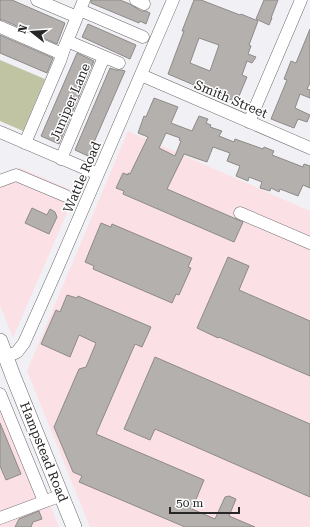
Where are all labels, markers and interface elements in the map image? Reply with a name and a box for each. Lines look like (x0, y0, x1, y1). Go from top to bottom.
north arrow (12, 12, 52, 52)
text: N (15, 23, 31, 35)
street label: Juniper Lane (47, 61, 93, 143)
street label: Smith Street (192, 77, 270, 121)
street label: Wattle Road (60, 139, 104, 215)
street label: Hampstead Road (17, 400, 71, 505)
scale bar (170, 489, 239, 515)
text: 50 m (176, 496, 203, 510)

